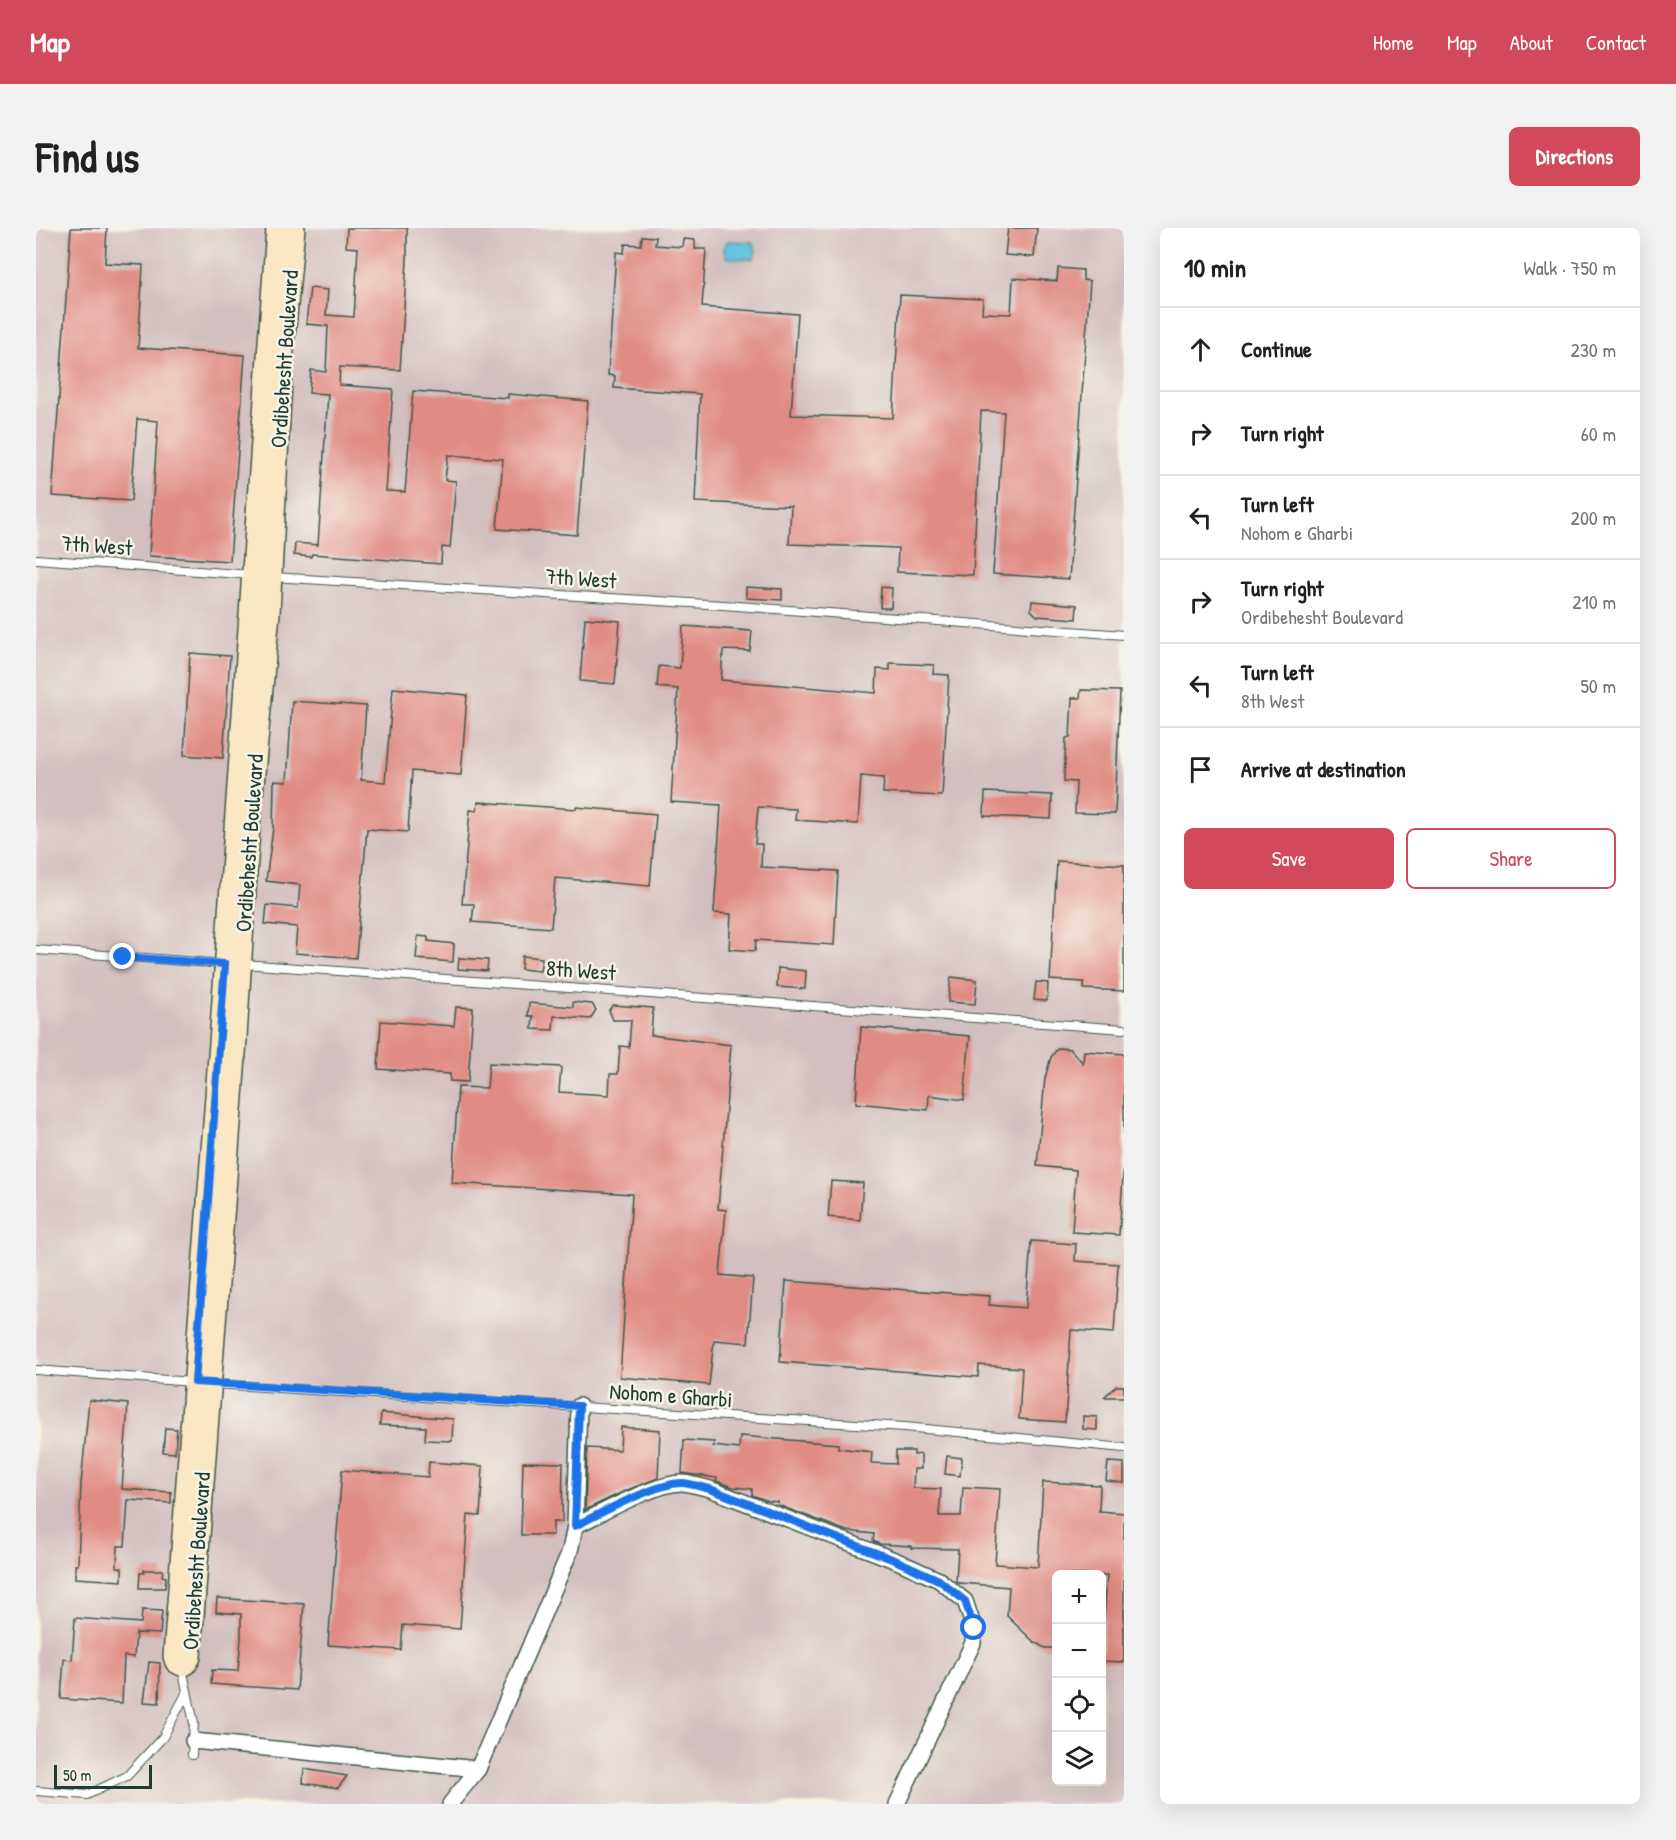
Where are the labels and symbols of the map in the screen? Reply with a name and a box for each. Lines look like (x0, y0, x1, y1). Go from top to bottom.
street label: Ordibehesht Boulevard (263, 269, 305, 449)
street label: 7th West (60, 528, 134, 562)
street label: 7th West (544, 561, 618, 595)
street label: Ordibehesht Boulevard (228, 753, 270, 933)
route end (109, 943, 135, 969)
street label: 8th West (545, 953, 617, 987)
street label: Nohom e Gharbi (608, 1376, 734, 1414)
street label: Ordibehesht Boulevard (175, 1471, 217, 1651)
route start (960, 1614, 986, 1640)
scale bar (54, 1762, 152, 1790)

